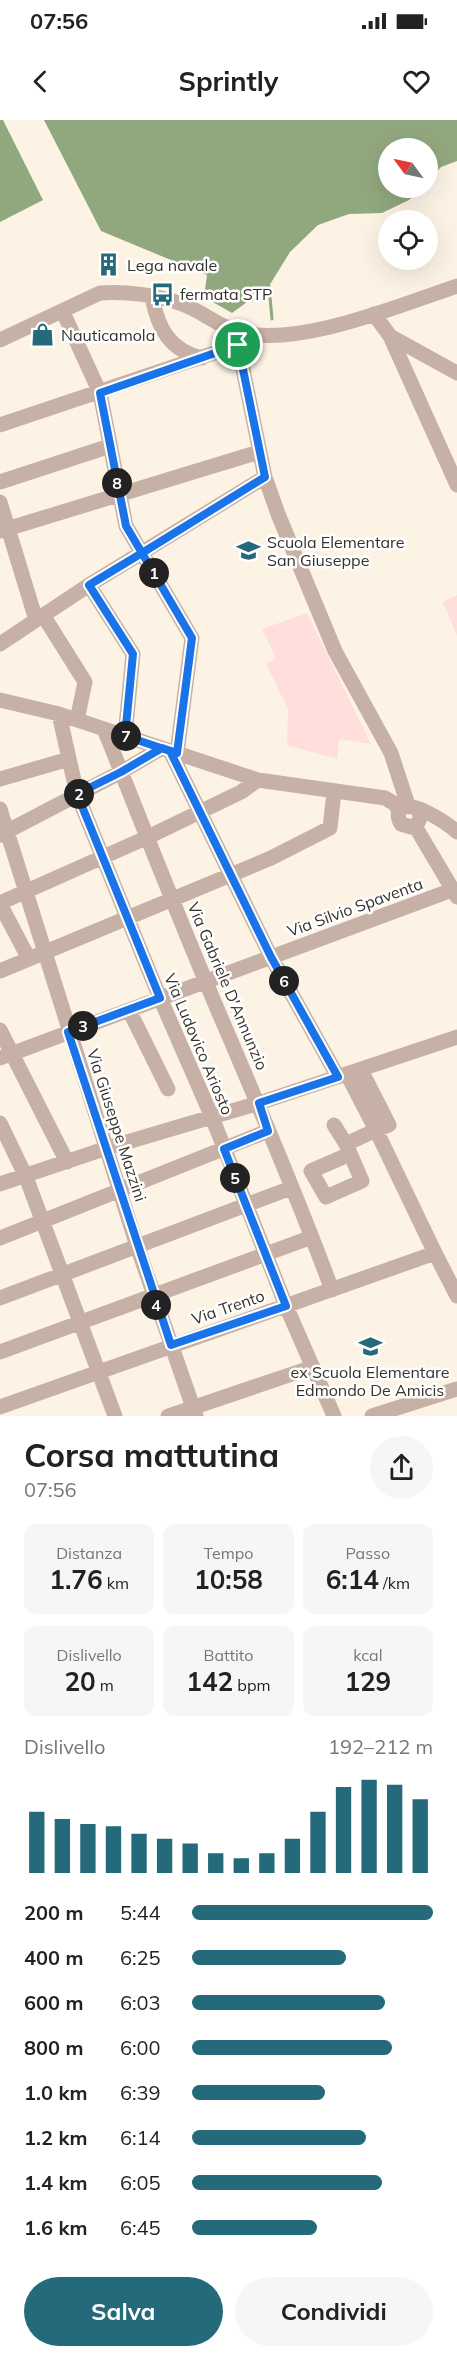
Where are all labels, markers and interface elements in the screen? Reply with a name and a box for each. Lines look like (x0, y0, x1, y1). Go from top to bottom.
text: 07:56 (30, 7, 88, 35)
text: Sprintly (178, 64, 279, 98)
icon: back (24, 65, 57, 98)
icon: heart (400, 65, 433, 98)
north arrow (378, 138, 438, 198)
map controls (378, 138, 438, 270)
button: locate (378, 210, 438, 270)
building icon: Lega navale (96, 252, 122, 278)
place label: Lega navale (127, 255, 217, 275)
bus stop icon: fermata STP (149, 281, 175, 307)
place label: fermata STP (180, 284, 273, 304)
pin (212, 319, 263, 370)
shop icon: Nauticamola (30, 322, 56, 348)
place label: Nauticamola (61, 325, 155, 345)
icon: arrive (221, 328, 254, 361)
pin: 8 (102, 468, 132, 498)
text: 8 (112, 473, 122, 493)
place label: Scuola Elementare San Giuseppe (267, 532, 405, 570)
school or university icon: Scuola Elementare San Giuseppe (236, 538, 262, 564)
pin: 1 (139, 558, 169, 588)
text: 1 (149, 563, 159, 583)
pin: 7 (111, 721, 141, 751)
text: 7 (121, 726, 131, 746)
pin: 2 (64, 779, 94, 809)
text: 2 (74, 784, 84, 804)
street label: Via Silvio Spaventa (285, 873, 425, 941)
street label: Via Gabriele D'Annunzio (184, 899, 272, 1073)
pin: 6 (269, 966, 299, 996)
street label: Via Ludovico Ariosto (160, 970, 238, 1118)
text: 6 (279, 971, 289, 991)
pin: 3 (68, 1011, 98, 1041)
text: 3 (78, 1016, 88, 1036)
street label: Via Giuseppe Mazzini (83, 1046, 151, 1204)
pin: 5 (220, 1163, 250, 1193)
text: 5 (230, 1168, 240, 1188)
street label: Via Trento (189, 1285, 267, 1329)
pin: 4 (141, 1290, 171, 1320)
text: 4 (151, 1295, 161, 1315)
school or university icon: ex Scuola Elementare Edmondo De Amicis (357, 1334, 383, 1360)
place label: ex Scuola Elementare Edmondo De Amicis (291, 1362, 449, 1400)
text: Corsa mattutina (24, 1434, 279, 1475)
button: share (370, 1436, 433, 1499)
text: 07:56 (24, 1477, 77, 1502)
text: Distanza (56, 1543, 122, 1563)
text: Tempo (204, 1543, 253, 1563)
text: Passo (346, 1543, 390, 1563)
text: 1.76 (49, 1563, 103, 1596)
text: 10:58 (194, 1563, 263, 1596)
text: 6:14 (326, 1563, 379, 1596)
text: km (103, 1573, 129, 1593)
text: /km (379, 1573, 410, 1593)
text: Dislivello (57, 1645, 122, 1665)
text: Battito (204, 1645, 253, 1665)
text: kcal (353, 1645, 382, 1665)
text: 20 (64, 1665, 96, 1698)
text: 142 (186, 1665, 233, 1698)
text: 129 (344, 1665, 391, 1698)
text: m (96, 1675, 114, 1695)
text: bpm (233, 1675, 271, 1695)
text: Dislivello (24, 1734, 105, 1759)
text: 192–212 m (328, 1734, 433, 1759)
text: 200 m (24, 1900, 83, 1925)
text: 5:44 (120, 1900, 161, 1925)
text: 400 m (24, 1945, 83, 1970)
text: 6:25 (120, 1945, 161, 1970)
text: 600 m (24, 1990, 83, 2015)
text: 6:03 (120, 1990, 161, 2015)
text: 800 m (24, 2035, 83, 2060)
text: 6:00 (120, 2035, 161, 2060)
text: 1.0 km (24, 2080, 87, 2105)
text: 6:39 (120, 2080, 161, 2105)
text: 1.2 km (24, 2125, 87, 2150)
text: 6:14 (120, 2125, 161, 2150)
text: 1.4 km (24, 2170, 87, 2195)
text: 6:05 (120, 2170, 161, 2195)
text: 1.6 km (24, 2215, 87, 2240)
text: 6:45 (120, 2215, 161, 2240)
button: Salva (24, 2277, 223, 2346)
button: Condividi (235, 2277, 433, 2346)

